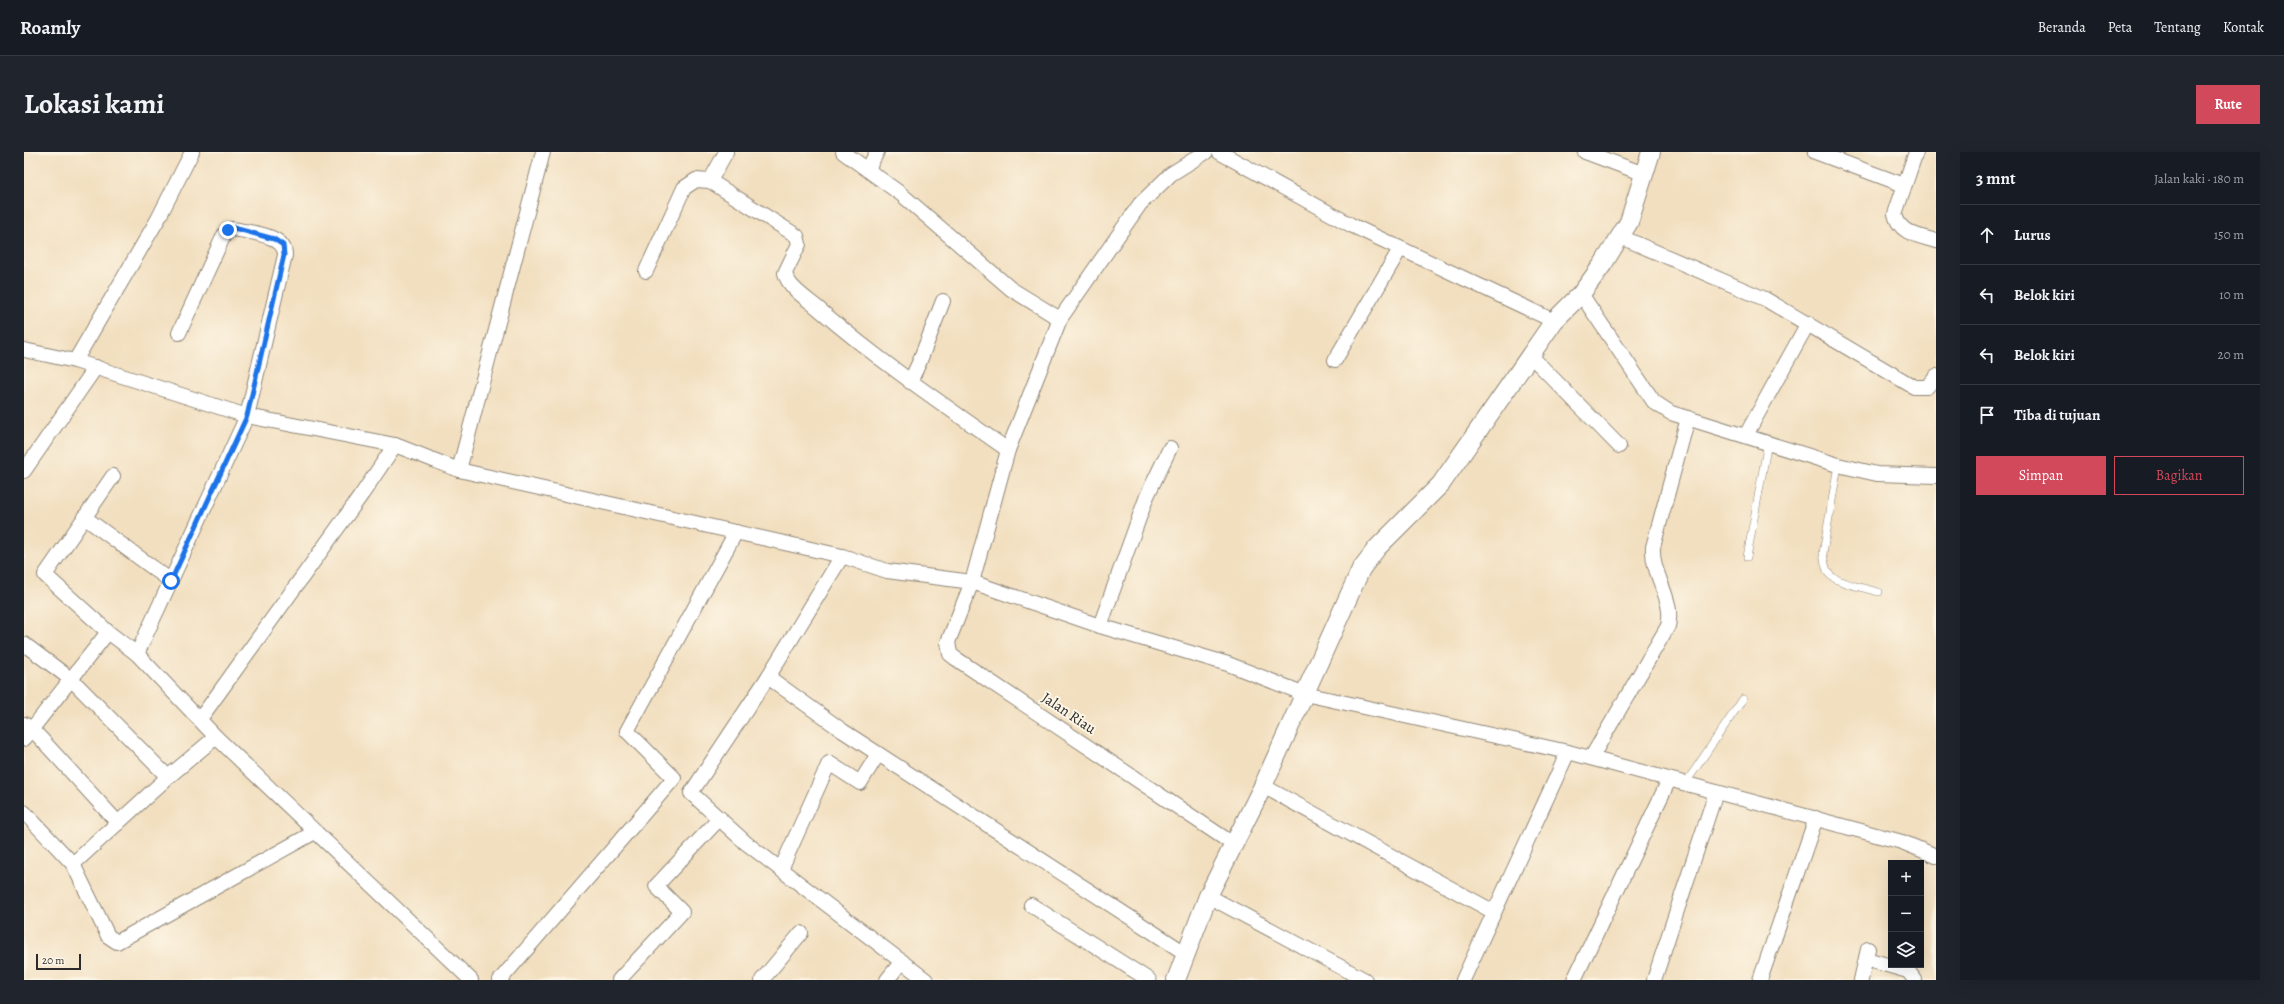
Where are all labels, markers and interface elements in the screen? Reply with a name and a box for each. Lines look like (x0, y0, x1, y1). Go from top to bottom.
text: Roamly (20, 15, 80, 41)
text: Beranda (2038, 18, 2086, 37)
text: Peta (2108, 18, 2132, 37)
text: Tentang (2154, 18, 2201, 37)
text: Kontak (2223, 18, 2264, 37)
text: Lokasi kami (24, 85, 165, 123)
button: Rute (2196, 85, 2260, 124)
text: 3 mnt (1976, 167, 2016, 190)
text: Jalan kaki · 180 m (2154, 170, 2244, 187)
route end (219, 221, 237, 239)
icon: ahead (1976, 224, 1998, 246)
text: Lurus (2014, 225, 2051, 245)
text: 150 m (2214, 226, 2244, 243)
icon: left (1976, 284, 1998, 306)
text: Belok kiri (2014, 285, 2075, 305)
text: 10 m (2219, 286, 2244, 303)
icon: left (1976, 344, 1998, 366)
text: Belok kiri (2014, 345, 2075, 365)
text: 20 m (2218, 346, 2244, 363)
icon: arrive (1976, 404, 1998, 426)
text: Tiba di tujuan (2014, 405, 2100, 425)
button: Simpan (1976, 456, 2106, 495)
button: Bagikan (2114, 456, 2244, 495)
route start (162, 572, 180, 590)
street label: Jalan Riau (1038, 687, 1101, 739)
map controls (1888, 860, 1924, 968)
button: + (1888, 860, 1924, 896)
button: − (1888, 896, 1924, 932)
button: layers (1888, 932, 1924, 968)
scale bar (36, 952, 81, 971)
text: 20 m (42, 953, 64, 968)

